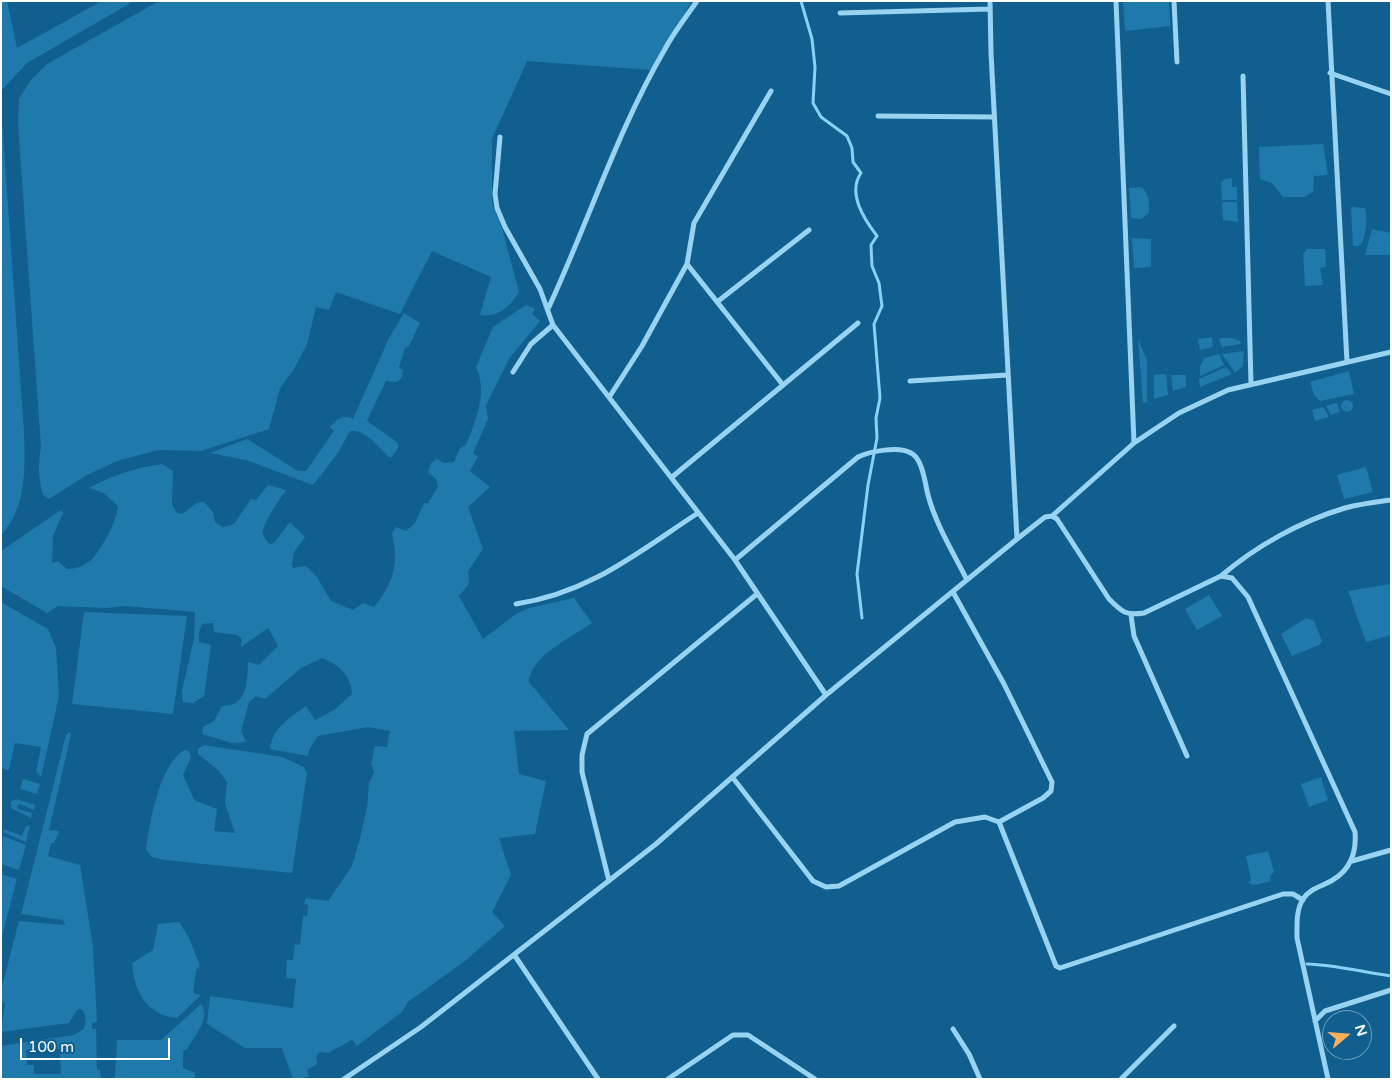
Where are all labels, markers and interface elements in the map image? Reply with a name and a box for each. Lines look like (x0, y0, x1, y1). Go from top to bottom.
north arrow (1322, 1010, 1372, 1060)
text: N (1351, 1023, 1371, 1038)
scale bar (22, 1028, 172, 1060)
text: 100 m (28, 1038, 74, 1056)

